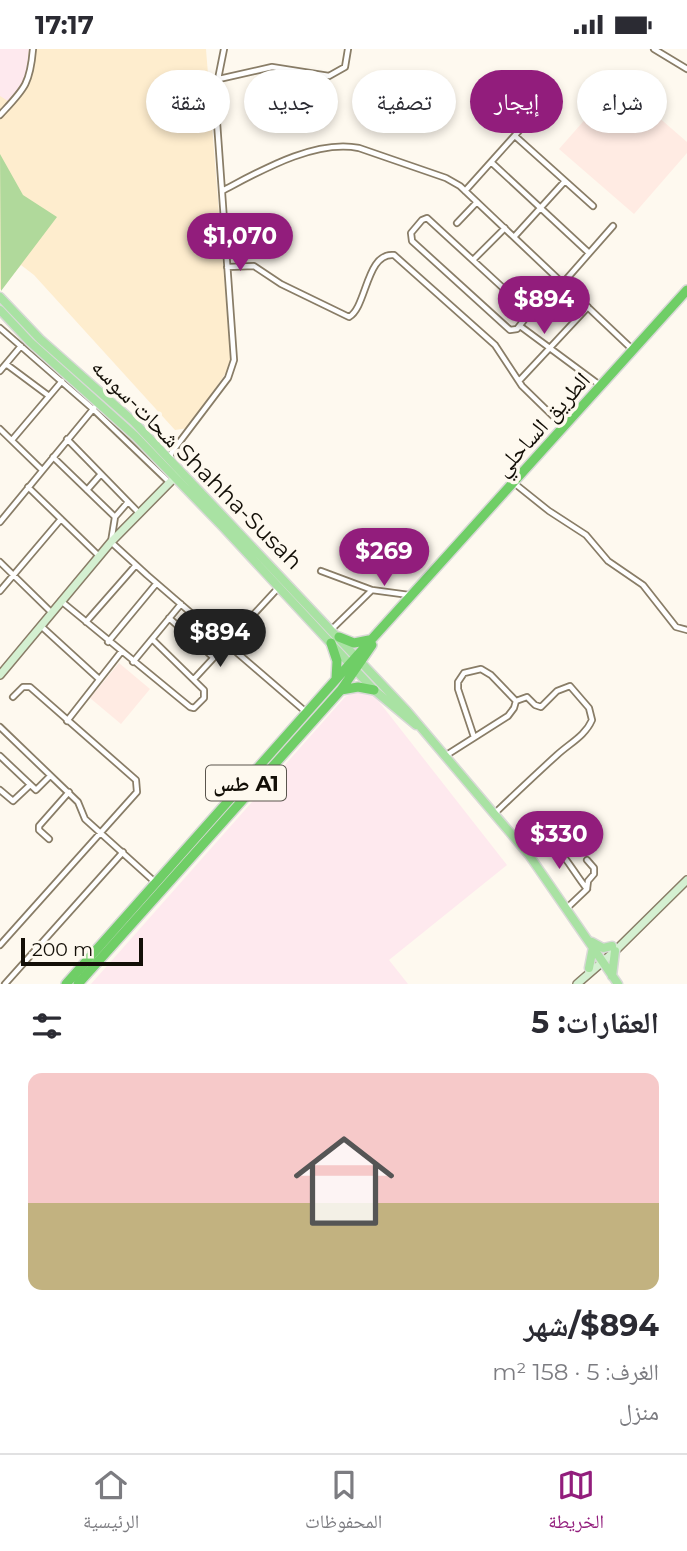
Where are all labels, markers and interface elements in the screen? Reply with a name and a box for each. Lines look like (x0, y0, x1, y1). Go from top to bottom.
text: 17:17 (35, 9, 94, 41)
chip: شقة (146, 70, 230, 133)
chip: جديد (244, 70, 338, 133)
chip: تصفية (352, 70, 456, 133)
chip: إيجار (470, 70, 563, 133)
chip: شراء (577, 70, 667, 133)
pin: $1,070 (183, 213, 297, 273)
text: $1,070 (203, 222, 277, 250)
pin: $894 (503, 277, 585, 336)
text: $894 (514, 285, 574, 313)
street label: شحات-سوسه Shahha-Susah (86, 353, 308, 575)
street label: الطريق الساحلي (488, 366, 600, 485)
pin: $269 (343, 529, 425, 588)
text: $269 (355, 537, 413, 565)
pin: $894 (179, 609, 261, 669)
text: $894 (190, 618, 250, 646)
road number: طس A1 (206, 765, 286, 801)
pin: $330 (518, 811, 600, 871)
text: $330 (530, 820, 588, 848)
scale bar (21, 935, 144, 967)
text: 200 m (32, 938, 93, 961)
text: العقارات: 5 (531, 1004, 659, 1041)
icon: filters (28, 1007, 66, 1045)
icon: home (281, 1118, 407, 1244)
text: $894/شهر (524, 1307, 659, 1344)
text: الغرف: 5 · 158 m² (492, 1358, 659, 1386)
text: منزل (619, 1398, 659, 1426)
tab: الرئيسية (83, 1466, 139, 1540)
tab: المحفوظات (305, 1466, 382, 1540)
tab: الخريطة (548, 1466, 604, 1540)

